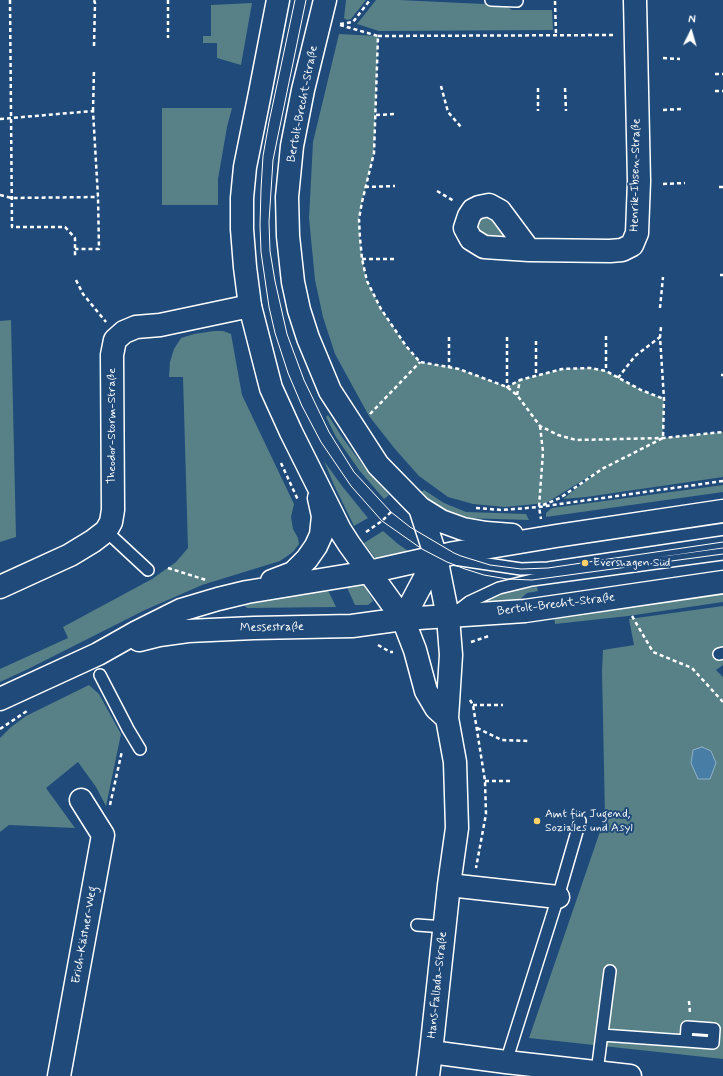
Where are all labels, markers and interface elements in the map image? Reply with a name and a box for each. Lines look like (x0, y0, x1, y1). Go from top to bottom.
north arrow (671, 12, 711, 52)
text: N (688, 13, 696, 27)
street label: Bertolt-Brecht-Straße (285, 44, 321, 164)
street label: Henrik-Ibsen-Straße (628, 118, 644, 232)
street label: Theodor-Storm-Straße (105, 368, 119, 484)
place label: Evershagen Süd (593, 556, 670, 570)
marker: Evershagen Süd (580, 558, 590, 568)
street label: Bertolt-Brecht-Straße (496, 591, 616, 619)
street label: Messestraße (240, 620, 304, 636)
place label: Amt für Jugend, Soziales und Asyl (545, 807, 633, 835)
marker: Amt für Jugend, Soziales und Asyl (532, 816, 542, 826)
street label: Erich-Kästner-Weg (69, 885, 101, 985)
street label: Hans-Fallada-Straße (425, 931, 451, 1039)

